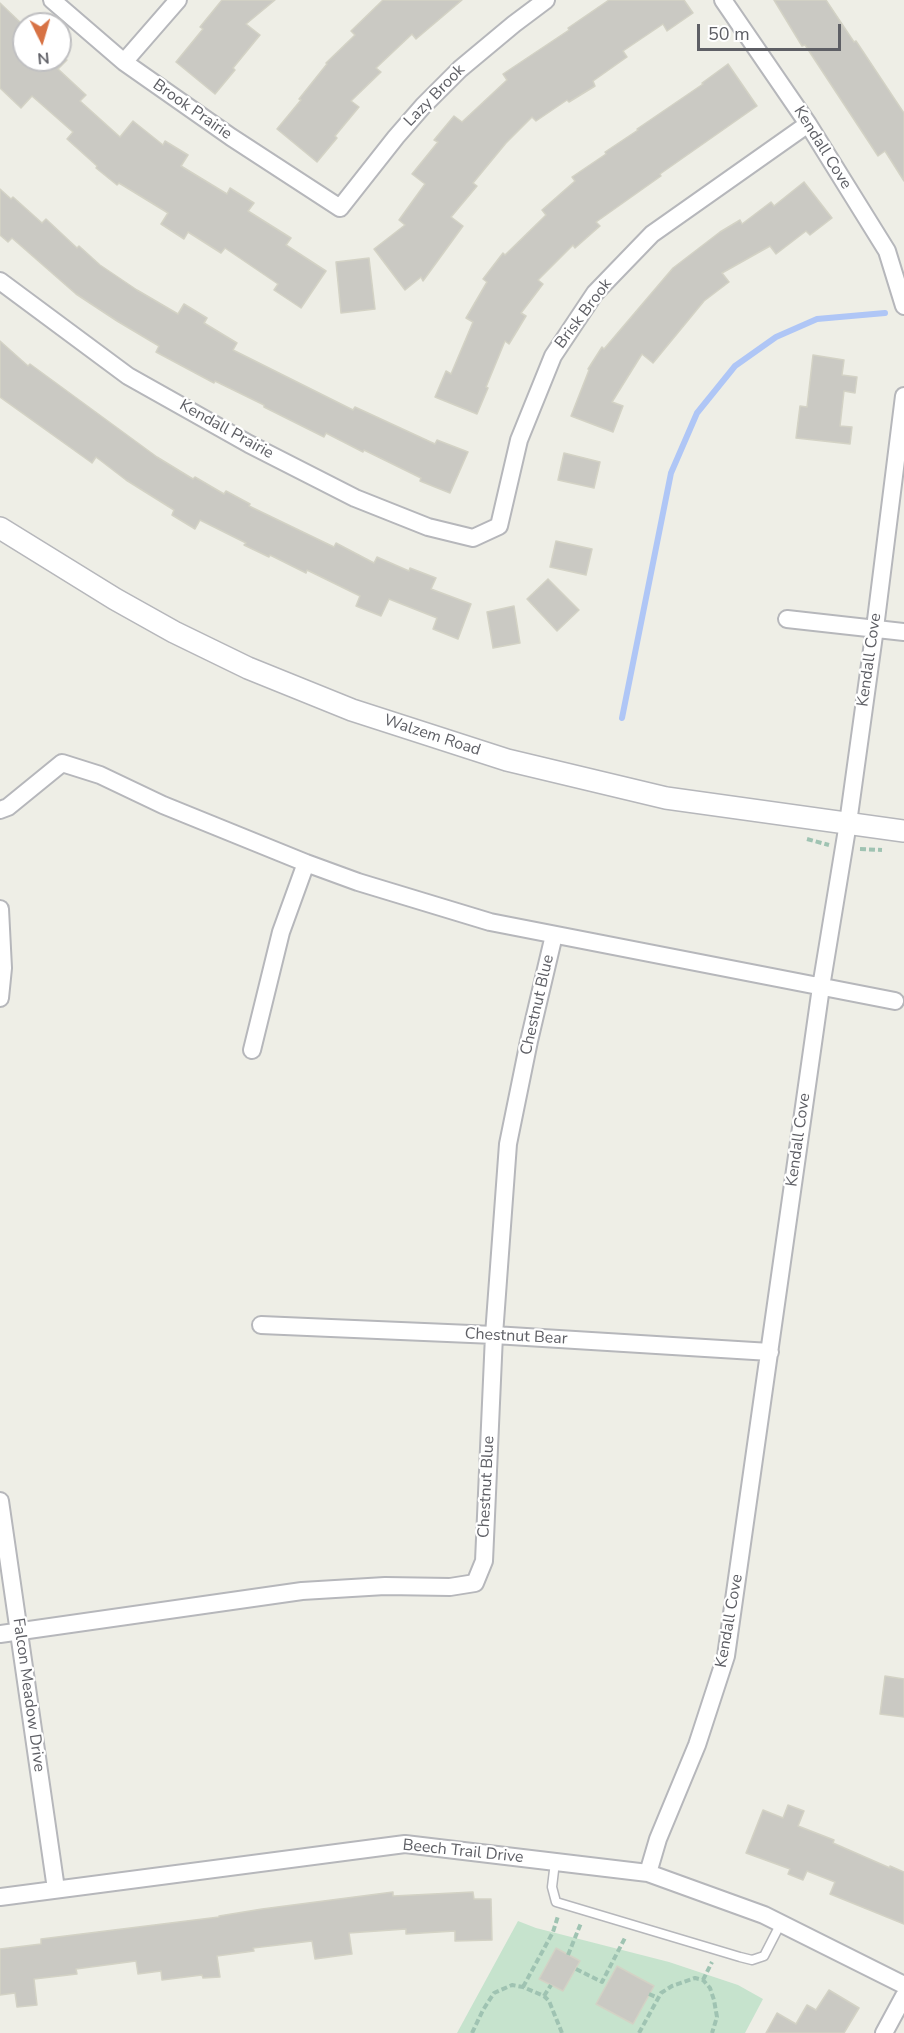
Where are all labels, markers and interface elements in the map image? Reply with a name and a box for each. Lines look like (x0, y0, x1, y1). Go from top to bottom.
north arrow (12, 12, 72, 72)
scale bar (700, 12, 844, 50)
text: 50 m (708, 22, 750, 46)
text: N (36, 46, 50, 69)
street label: Lazy Brook (401, 61, 469, 131)
street label: Brook Prairie (149, 76, 235, 144)
street label: Kendall Cove (789, 103, 855, 193)
street label: Brisk Brook (552, 275, 616, 353)
street label: Kendall Prairie (176, 396, 276, 464)
street label: Kendall Cove (854, 612, 886, 708)
street label: Walzem Road (381, 711, 483, 761)
street label: Chestnut Blue (517, 953, 559, 1057)
street label: Kendall Cove (783, 1092, 815, 1188)
street label: Chestnut Bear (464, 1325, 568, 1349)
street label: Chestnut Blue (475, 1435, 499, 1539)
street label: Kendall Cove (712, 1573, 748, 1669)
street label: Falcon Meadow Drive (8, 1617, 48, 1773)
street label: Beech Trail Drive (402, 1836, 524, 1868)

